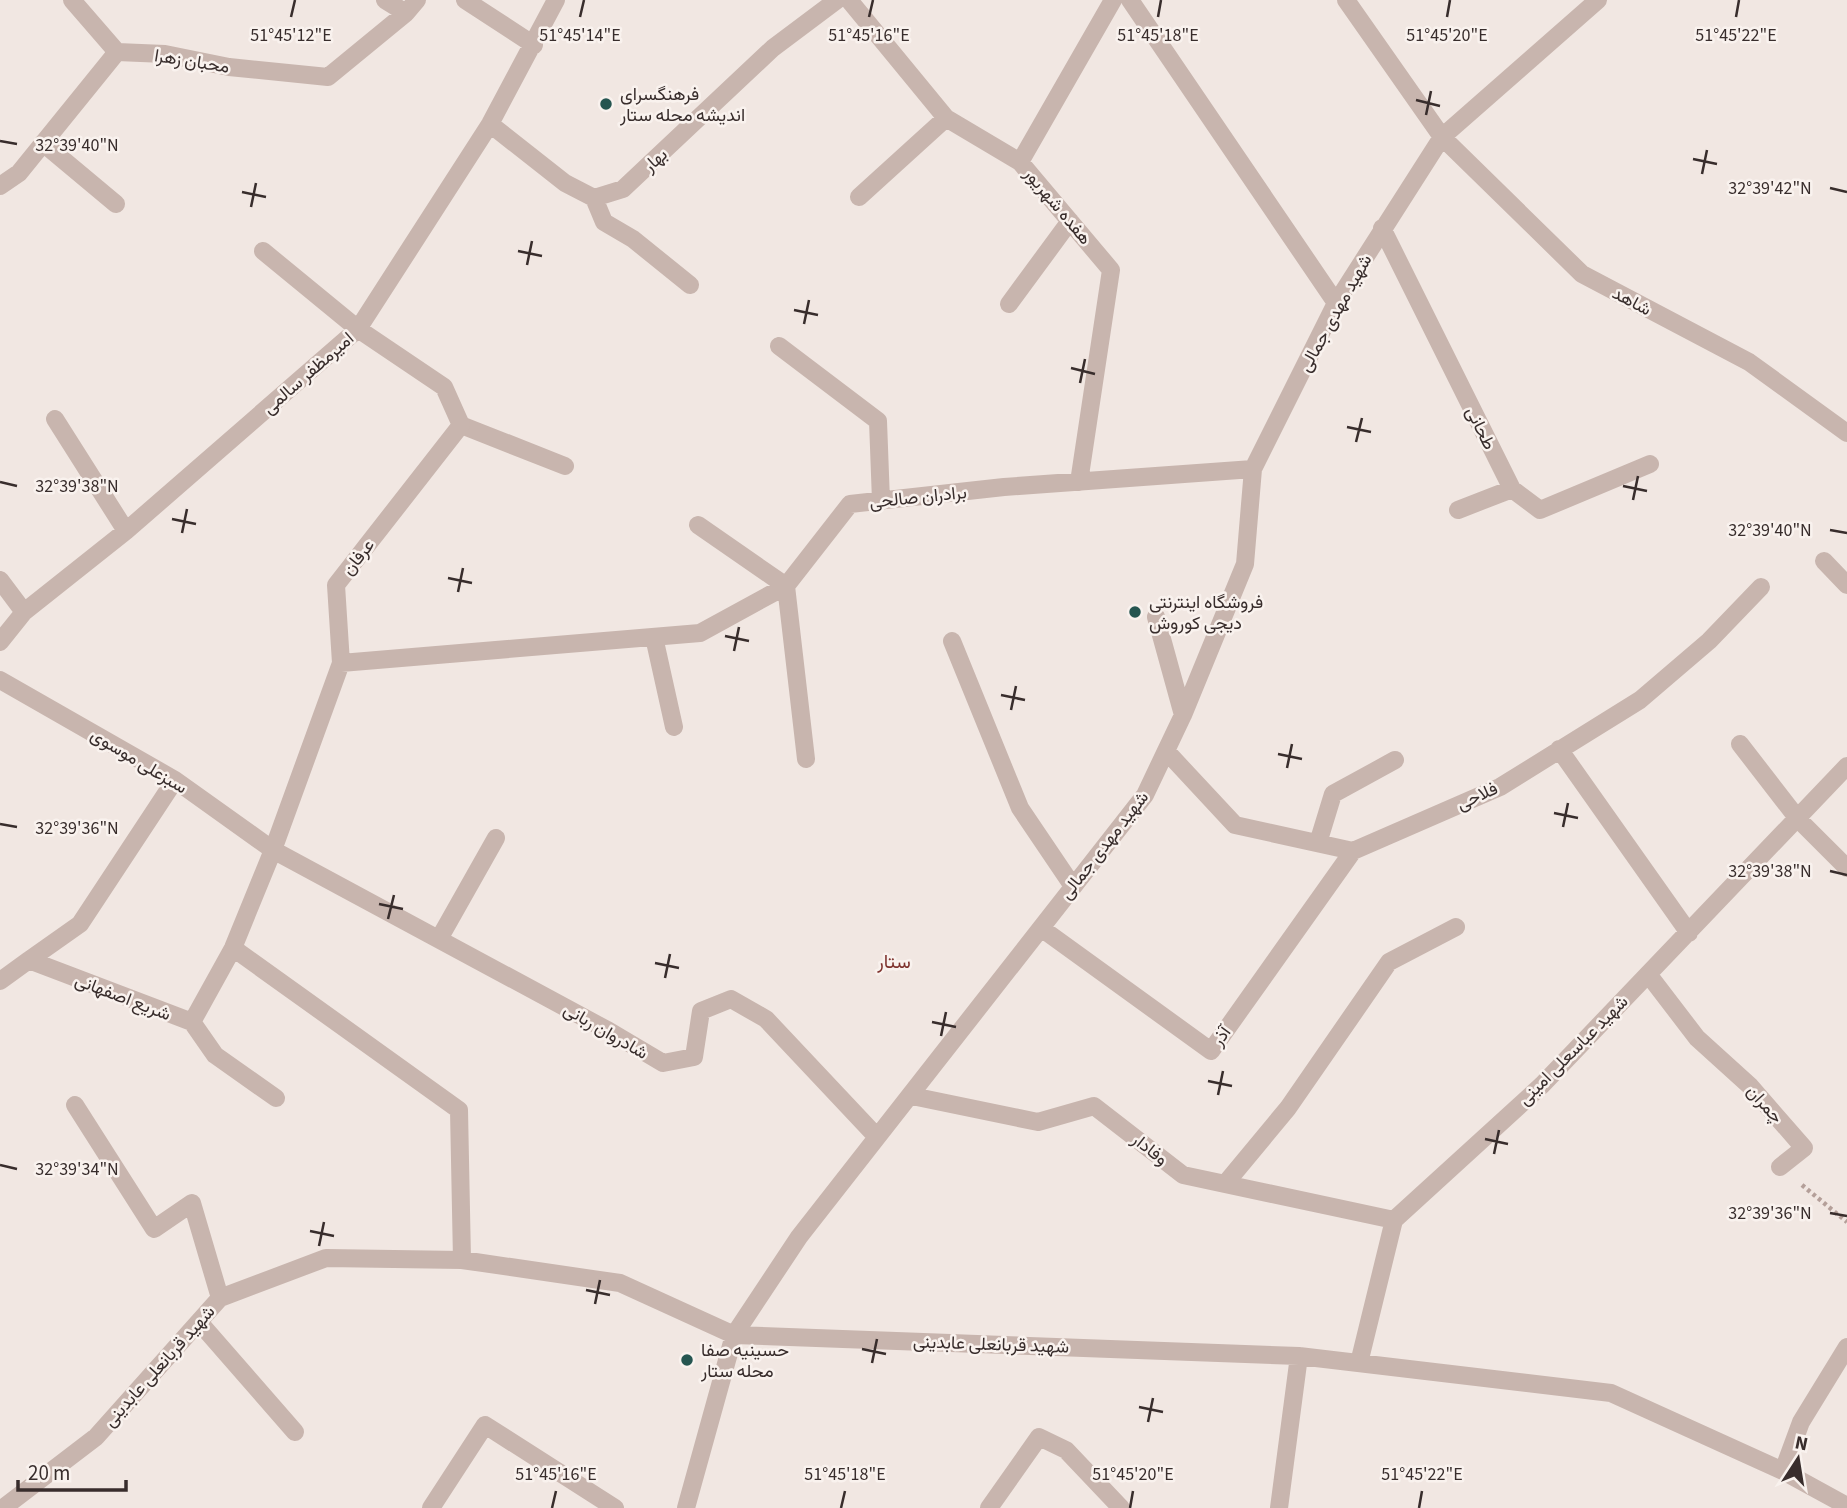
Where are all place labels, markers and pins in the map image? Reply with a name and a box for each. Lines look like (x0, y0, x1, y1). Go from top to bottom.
place label: فرهنگسرای اندیشه محله ستار (619, 82, 745, 128)
marker: فرهنگسرای اندیشه محله ستار (598, 96, 614, 112)
place label: فروشگاه اینترنتی دیجی کوروش (1149, 590, 1263, 636)
marker: فروشگاه اینترنتی دیجی کوروش (1127, 604, 1143, 620)
place label: حسینیه صفا محله ستار (700, 1338, 789, 1384)
marker: حسینیه صفا محله ستار (679, 1352, 695, 1368)

